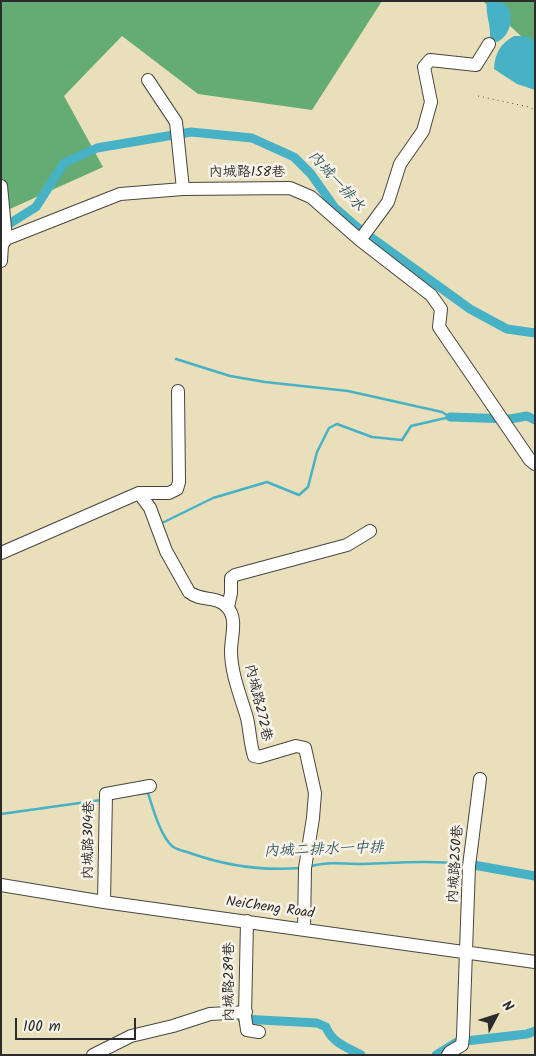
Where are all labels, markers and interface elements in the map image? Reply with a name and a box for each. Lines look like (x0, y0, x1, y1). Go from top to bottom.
water label: 內城一排水 (303, 148, 367, 216)
street label: 內城路158巷 (209, 166, 285, 182)
street label: 內城路272巷 (240, 663, 274, 743)
street label: 內城路304巷 (81, 801, 99, 879)
street label: 內城路250巷 (446, 824, 468, 904)
water label: 內城二排水一中排 (264, 840, 384, 862)
street label: NeiCheng Road (225, 894, 315, 924)
street label: 內城路289巷 (223, 942, 239, 1022)
north arrow (471, 991, 521, 1041)
text: N (496, 996, 519, 1017)
scale bar (18, 1008, 139, 1040)
text: 100 m (23, 1015, 61, 1039)

